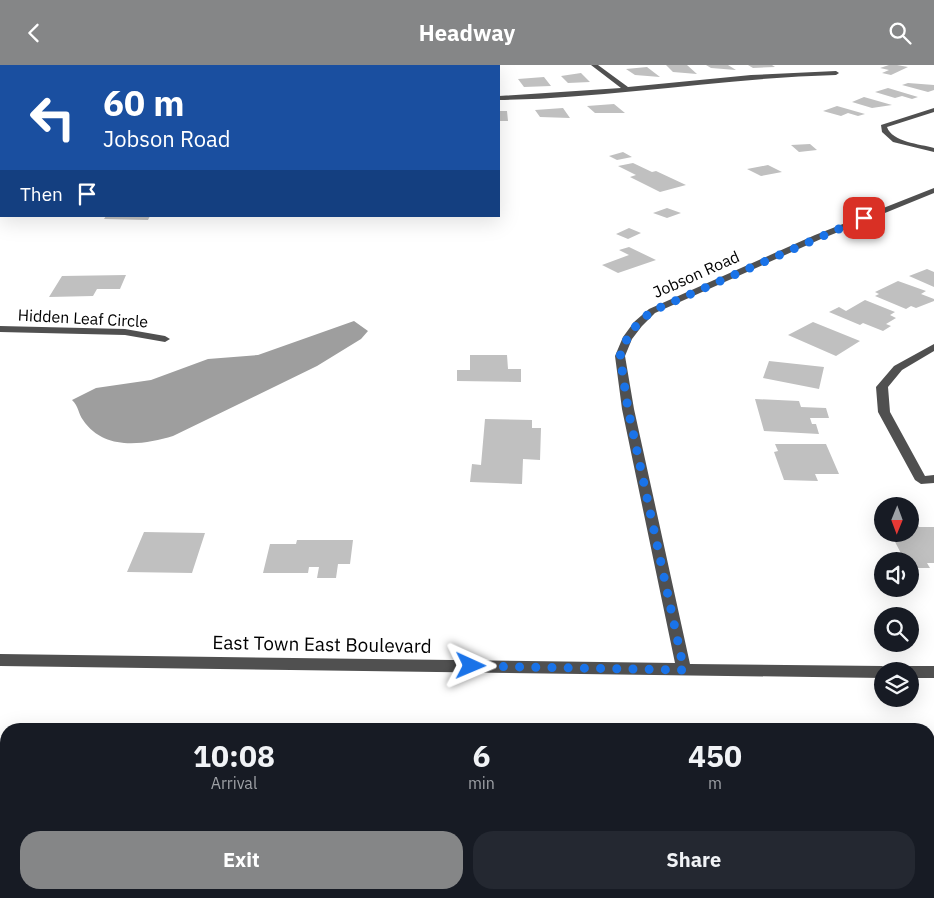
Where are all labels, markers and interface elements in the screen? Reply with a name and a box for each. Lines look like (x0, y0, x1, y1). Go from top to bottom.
text: Headway (419, 18, 515, 47)
icon: back (20, 19, 48, 47)
icon: search (886, 19, 914, 47)
text: 60 m (103, 80, 185, 126)
icon: left (20, 85, 85, 150)
text: Jobson Road (103, 124, 231, 153)
icon: arrive (73, 180, 101, 208)
text: Then (20, 182, 63, 206)
pin (843, 197, 885, 239)
icon: arrive (850, 204, 878, 232)
street label: Jobson Road (650, 246, 742, 302)
street label: Hidden Leaf Circle (17, 305, 149, 331)
north arrow (874, 497, 919, 543)
map controls (874, 497, 919, 707)
button: sound (874, 552, 919, 597)
button: search (874, 607, 919, 652)
street label: East Town East Boulevard (212, 630, 432, 658)
position arrow (444, 639, 496, 691)
button: layers (874, 662, 919, 707)
text: 10:08 (193, 736, 275, 775)
text: 6 (472, 736, 490, 775)
text: 450 (688, 736, 742, 775)
text: Arrival (211, 773, 257, 793)
text: min (468, 773, 495, 793)
text: m (708, 773, 722, 793)
button: Exit (20, 831, 463, 889)
button: Share (473, 831, 915, 889)

